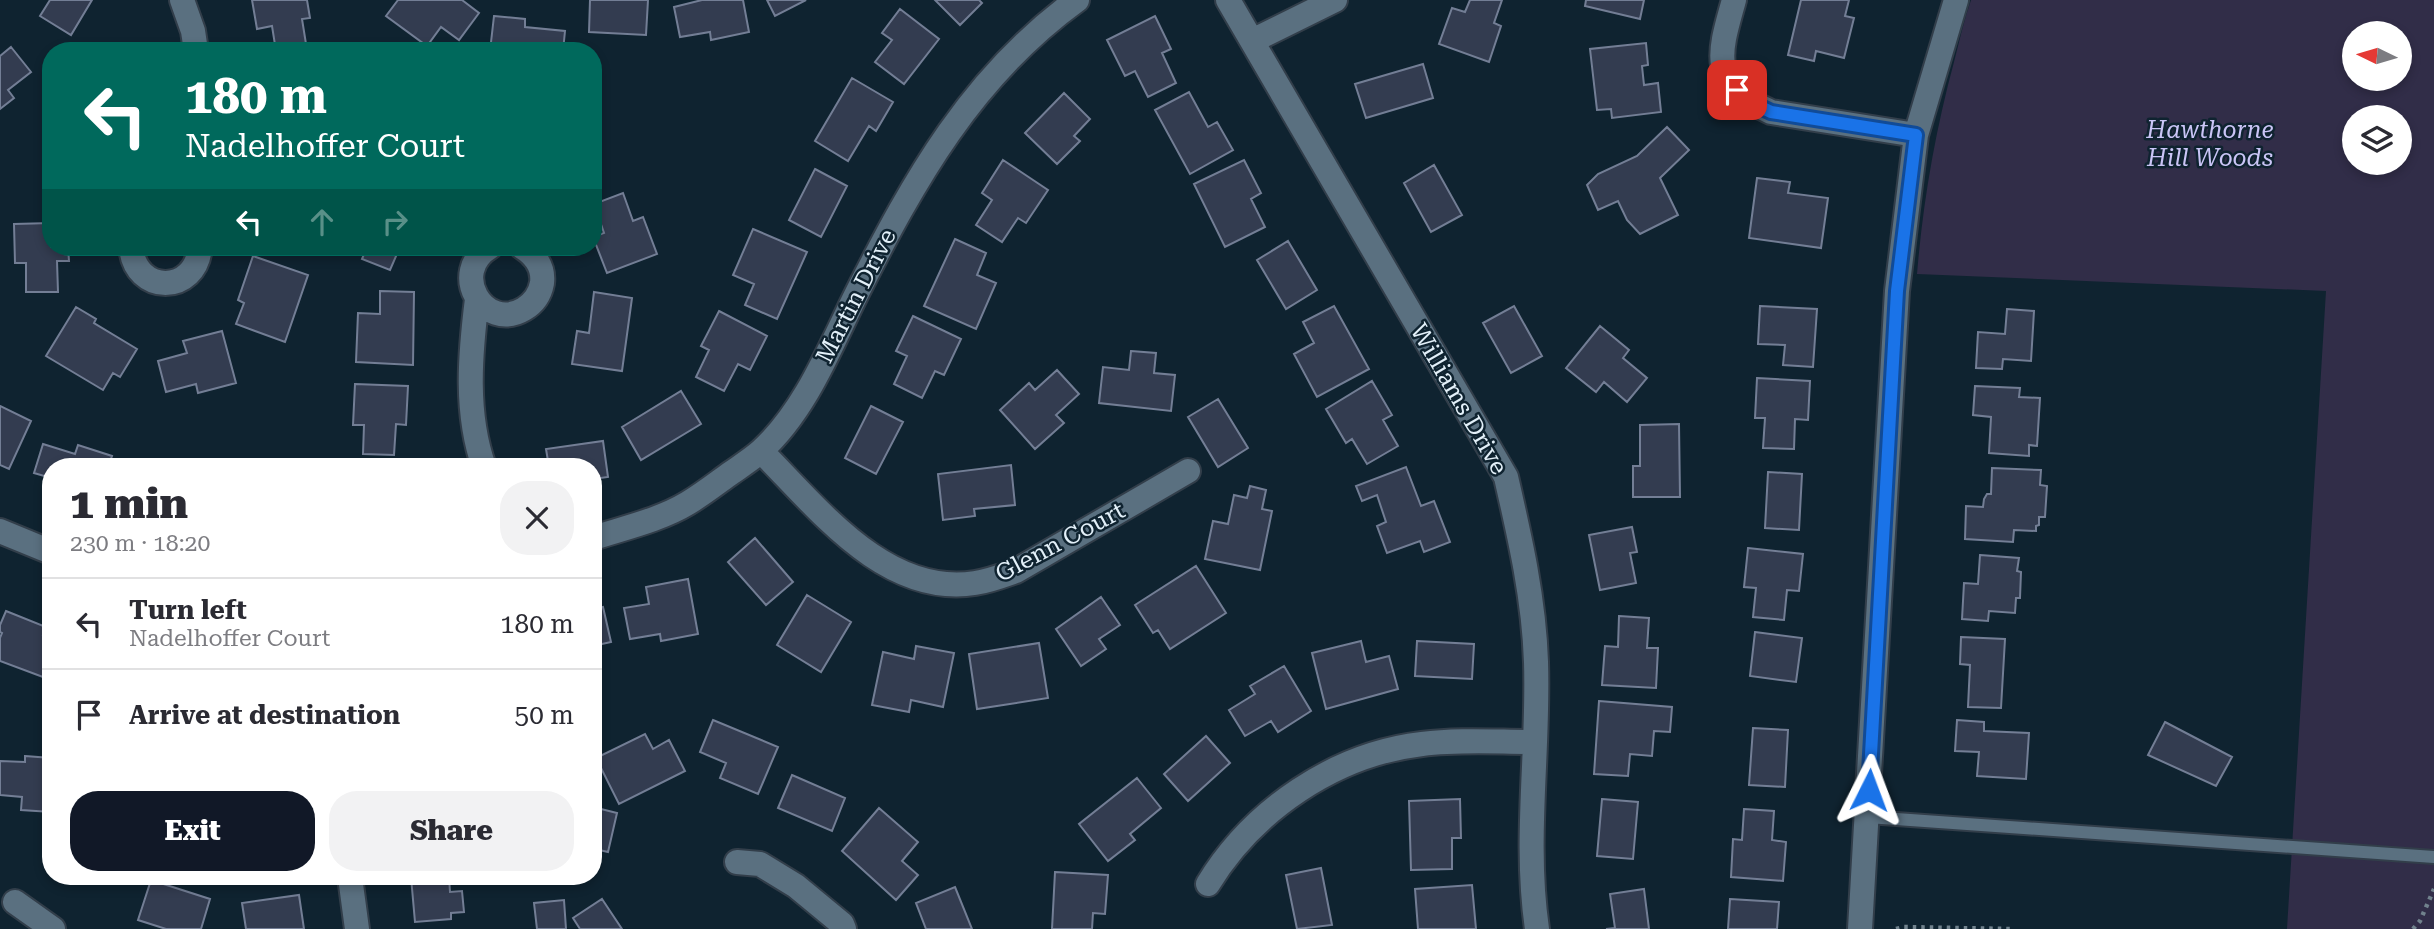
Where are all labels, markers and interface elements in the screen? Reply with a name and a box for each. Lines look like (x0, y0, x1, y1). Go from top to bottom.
north arrow (2342, 21, 2412, 91)
map controls (2342, 21, 2412, 175)
pin (1707, 60, 1767, 120)
text: 180 m (185, 68, 327, 125)
icon: left (70, 70, 161, 161)
icon: arrive (1718, 71, 1756, 109)
button: layers (2342, 105, 2412, 175)
park label: Hawthorne Hill Woods (2145, 116, 2274, 172)
text: Nadelhoffer Court (185, 127, 465, 165)
icon: left (230, 203, 268, 241)
icon: ahead (303, 203, 341, 241)
icon: right (376, 203, 414, 241)
street label: Martin Drive (810, 224, 902, 368)
street label: Williams Drive (1405, 319, 1513, 479)
text: 1 min (70, 479, 188, 528)
button: close (500, 481, 574, 555)
street label: Glenn Court (991, 496, 1129, 588)
text: 230 m · 18:20 (70, 530, 210, 557)
text: Turn left (129, 595, 247, 625)
icon: left (70, 605, 108, 643)
text: 180 m (500, 609, 574, 639)
text: Nadelhoffer Court (129, 625, 330, 652)
icon: arrive (70, 696, 108, 734)
text: Arrive at destination (129, 700, 400, 730)
text: 50 m (515, 700, 574, 730)
position arrow (1832, 753, 1906, 827)
button: Exit (70, 791, 315, 871)
button: Share (329, 791, 574, 871)

